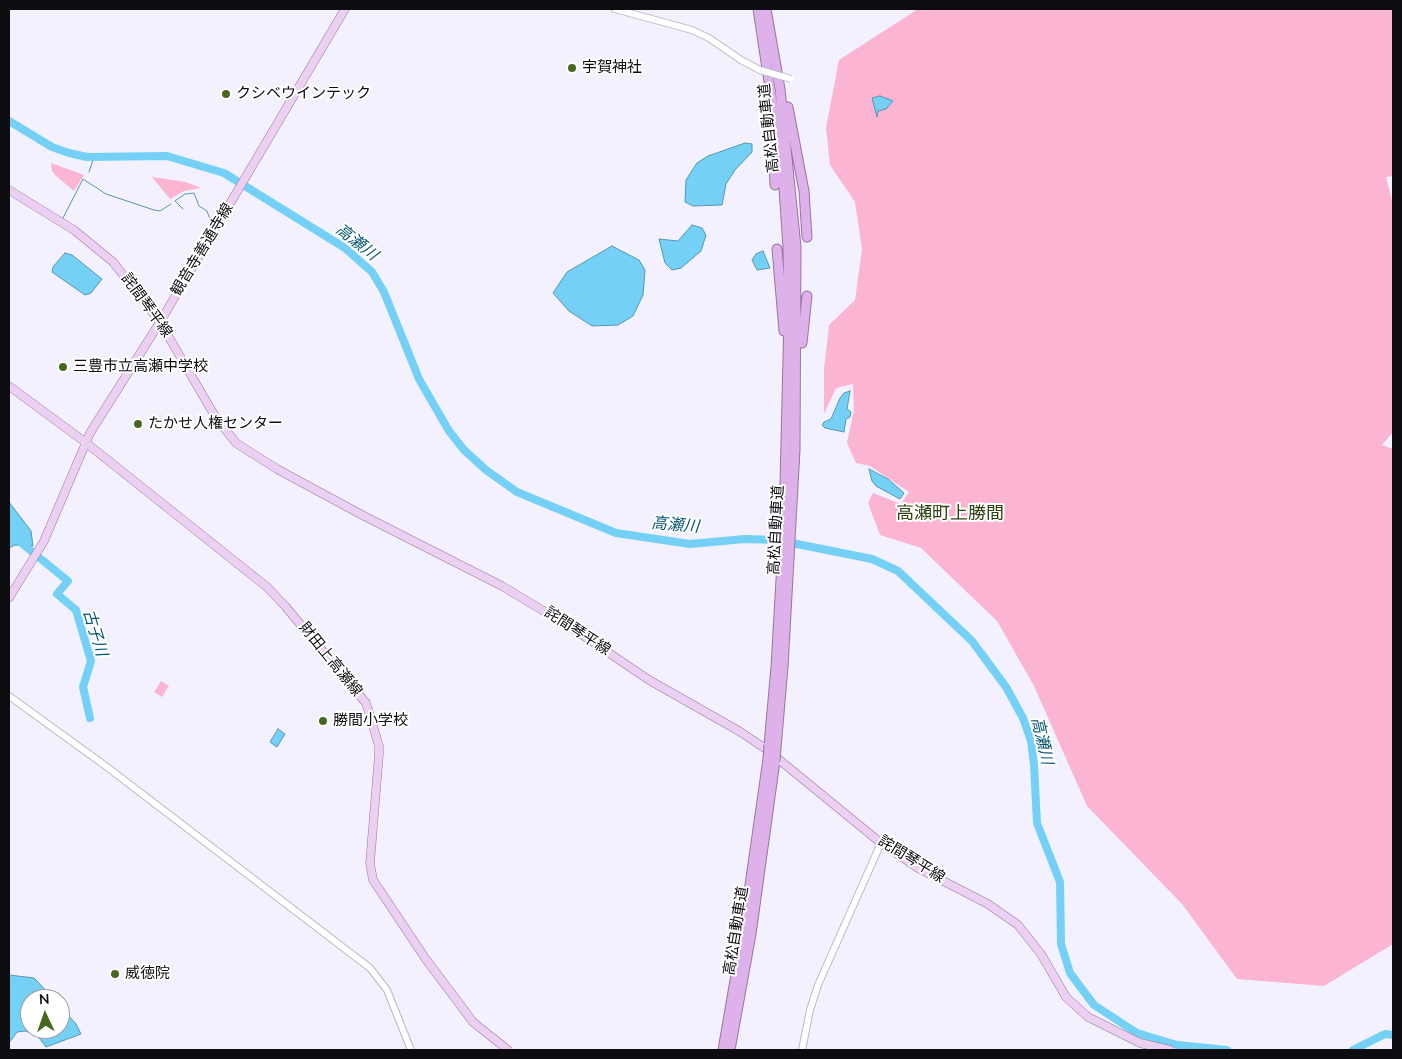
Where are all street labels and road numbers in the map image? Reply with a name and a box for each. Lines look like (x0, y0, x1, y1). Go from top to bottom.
street label: 高松自動車道 (756, 82, 784, 174)
street label: 観音寺善通寺線 (168, 200, 238, 300)
street label: 詫間琴平線 (117, 270, 175, 342)
street label: 高松自動車道 (766, 485, 788, 575)
street label: 詫間琴平線 (541, 604, 613, 660)
street label: 財田上高瀬線 (295, 619, 365, 701)
street label: 詫間琴平線 (874, 832, 948, 888)
street label: 高松自動車道 (721, 885, 753, 977)

